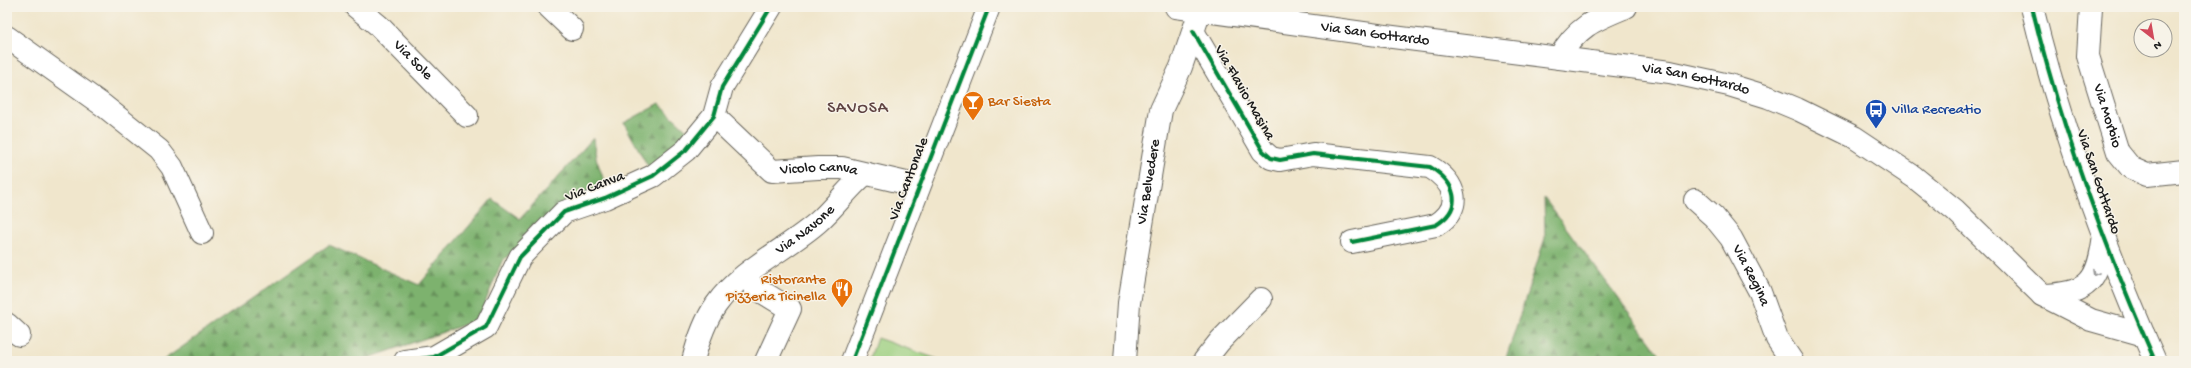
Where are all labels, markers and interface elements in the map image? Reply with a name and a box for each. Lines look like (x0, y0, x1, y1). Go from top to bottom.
street label: Via San Gottardo (1319, 18, 1431, 51)
north arrow (2133, 18, 2173, 58)
street label: Via Sole (388, 36, 437, 85)
text: N (2151, 38, 2163, 52)
street label: Via Flavio Masina (1209, 41, 1279, 144)
street label: Via San Gottardo (1640, 59, 1752, 100)
street label: Via Morbio (2088, 81, 2125, 150)
bar icon: Bar Siesta (960, 89, 986, 122)
place label: Bar Siesta (987, 93, 1051, 111)
bus stop icon: Villa Recreatio (1863, 97, 1889, 130)
district label: SAVOSA (827, 99, 889, 119)
place label: Villa Recreatio (1891, 101, 1982, 119)
street label: Via San Gottardo (2071, 127, 2124, 237)
street label: Via Cantonale (885, 135, 933, 224)
street label: Via Belvedere (1133, 138, 1165, 227)
street label: Vicolo Canva (779, 159, 860, 181)
street label: Via Canva (562, 167, 628, 207)
street label: Via Navone (771, 201, 839, 260)
street label: Via Regina (1727, 241, 1774, 309)
one-way arrow (2092, 269, 2099, 276)
place label: Ristorante Pizzeria Ticinella (725, 271, 827, 306)
restaurant icon: Ristorante Pizzeria Ticinella (829, 276, 855, 309)

